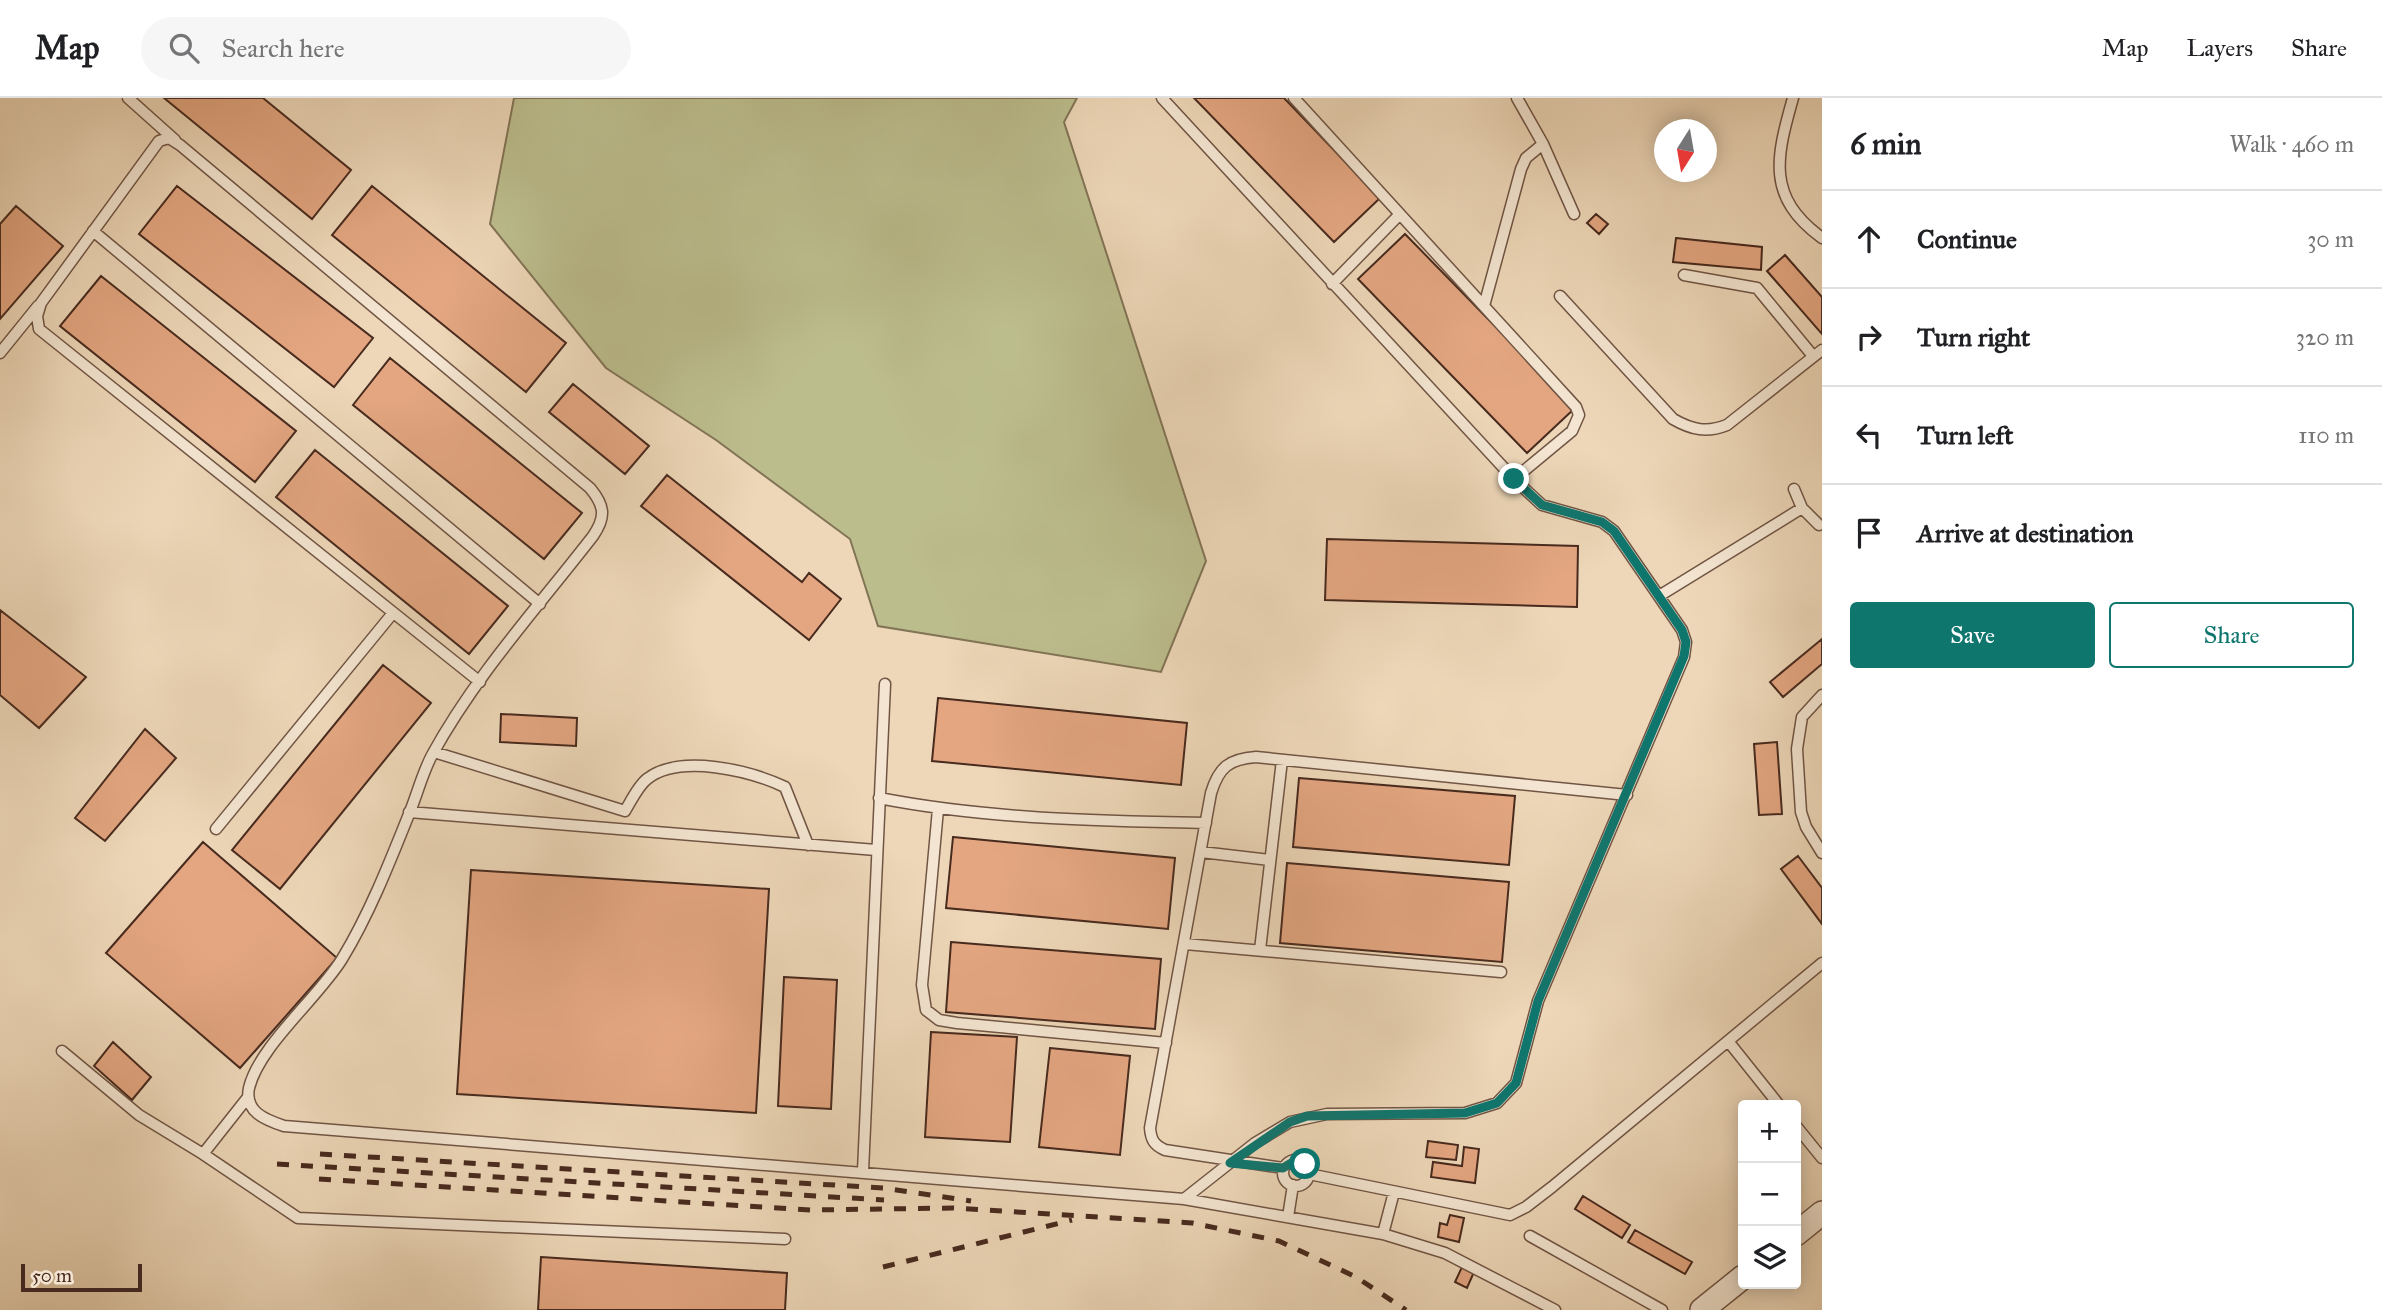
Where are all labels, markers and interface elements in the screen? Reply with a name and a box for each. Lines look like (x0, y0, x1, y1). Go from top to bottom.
search box (141, 17, 631, 80)
text: Map (35, 28, 99, 68)
icon: search (165, 29, 203, 67)
text: Search here (221, 32, 345, 64)
text: Map (2102, 33, 2149, 63)
text: Layers (2187, 33, 2253, 63)
text: Share (2291, 33, 2347, 63)
north arrow (1654, 119, 1717, 182)
text: 6 min (1850, 126, 1922, 162)
text: Walk · 460 m (2229, 130, 2354, 158)
icon: ahead (1850, 220, 1888, 258)
text: Continue (1917, 223, 2017, 255)
text: 30 m (2307, 225, 2354, 253)
icon: right (1850, 318, 1888, 356)
text: Turn right (1917, 321, 2030, 353)
text: 320 m (2296, 323, 2354, 351)
icon: left (1850, 416, 1888, 454)
text: Turn left (1917, 419, 2013, 451)
text: 110 m (2298, 421, 2354, 449)
route end (1498, 463, 1529, 494)
icon: arrive (1850, 514, 1888, 552)
text: Arrive at destination (1917, 517, 2134, 549)
button: Save (1850, 602, 2095, 668)
button: Share (2109, 602, 2354, 668)
map controls (1738, 1100, 1801, 1289)
button: + (1738, 1100, 1801, 1163)
route start (1289, 1148, 1320, 1179)
button: − (1738, 1163, 1801, 1226)
button: layers (1738, 1226, 1801, 1289)
scale bar (21, 1261, 142, 1293)
text: 50 m (32, 1264, 72, 1287)

